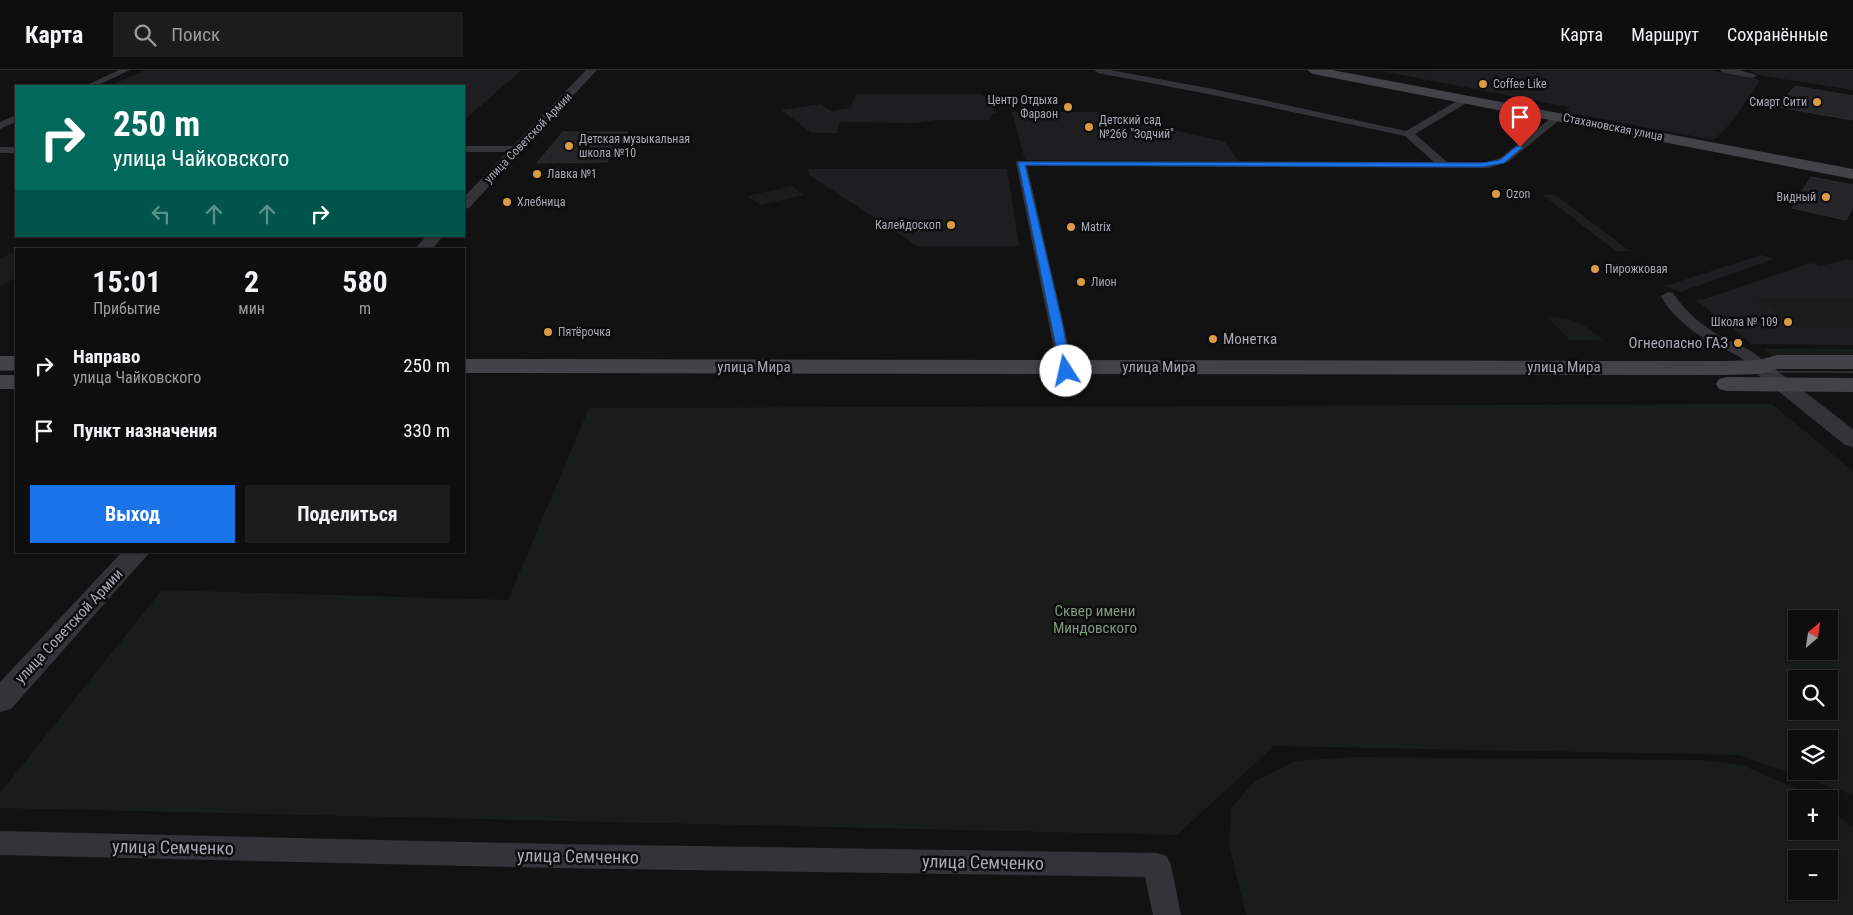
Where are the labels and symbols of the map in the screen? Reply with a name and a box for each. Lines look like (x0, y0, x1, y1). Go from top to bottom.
place label: Coffee Like (1493, 77, 1547, 91)
marker: Coffee Like (1477, 78, 1489, 90)
street label: улица Советской Армии (481, 90, 575, 186)
place label: Центр Отдыха Фараон (987, 93, 1058, 121)
place label: Смарт Сити (1749, 95, 1807, 109)
pin (1499, 96, 1541, 147)
marker: Смарт Сити (1811, 96, 1823, 108)
marker: Центр Отдыха Фараон (1062, 101, 1074, 113)
street label: Стахановская улица (1562, 110, 1664, 144)
place label: Детский сад №266 "Зодчий" (1099, 113, 1174, 141)
marker: Детский сад №266 "Зодчий" (1083, 121, 1095, 133)
place label: Детская музыкальная школа №10 (579, 132, 690, 160)
marker: Детская музыкальная школа №10 (563, 140, 575, 152)
place label: Лавка №1 (547, 167, 597, 181)
marker: Лавка №1 (531, 168, 543, 180)
place label: Ozon (1506, 187, 1530, 201)
marker: Ozon (1490, 188, 1502, 200)
place label: Видный (1777, 190, 1816, 204)
marker: Видный (1820, 191, 1832, 203)
place label: Хлебница (517, 195, 566, 209)
marker: Хлебница (501, 196, 513, 208)
place label: Калейдоскоп (875, 218, 941, 232)
marker: Калейдоскоп (945, 219, 957, 231)
place label: Matrix (1081, 220, 1111, 234)
marker: Matrix (1065, 221, 1077, 233)
place label: Пирожковая (1605, 262, 1668, 276)
marker: Пирожковая (1589, 263, 1601, 275)
place label: Лион (1091, 275, 1117, 289)
marker: Лион (1075, 276, 1087, 288)
place label: Школа № 109 (1711, 315, 1778, 329)
marker: Школа № 109 (1782, 316, 1794, 328)
place label: Пятёрочка (558, 325, 611, 339)
marker: Пятёрочка (542, 326, 554, 338)
place label: Монетка (1223, 330, 1277, 348)
marker: Монетка (1207, 333, 1219, 345)
place label: Огнеопасно ГАЗ (1629, 334, 1728, 352)
marker: Огнеопасно ГАЗ (1732, 337, 1744, 349)
position arrow (1039, 344, 1091, 396)
street label: улица Мира (717, 358, 791, 376)
street label: улица Мира (1122, 358, 1196, 376)
street label: улица Мира (1527, 358, 1601, 376)
street label: улица Советской Армии (11, 565, 127, 687)
park label: Сквер имени Миндовского (1053, 602, 1137, 637)
north arrow (1788, 610, 1838, 660)
street label: улица Семченко (112, 835, 234, 859)
street label: улица Семченко (517, 844, 639, 868)
street label: улица Семченко (922, 850, 1044, 874)

